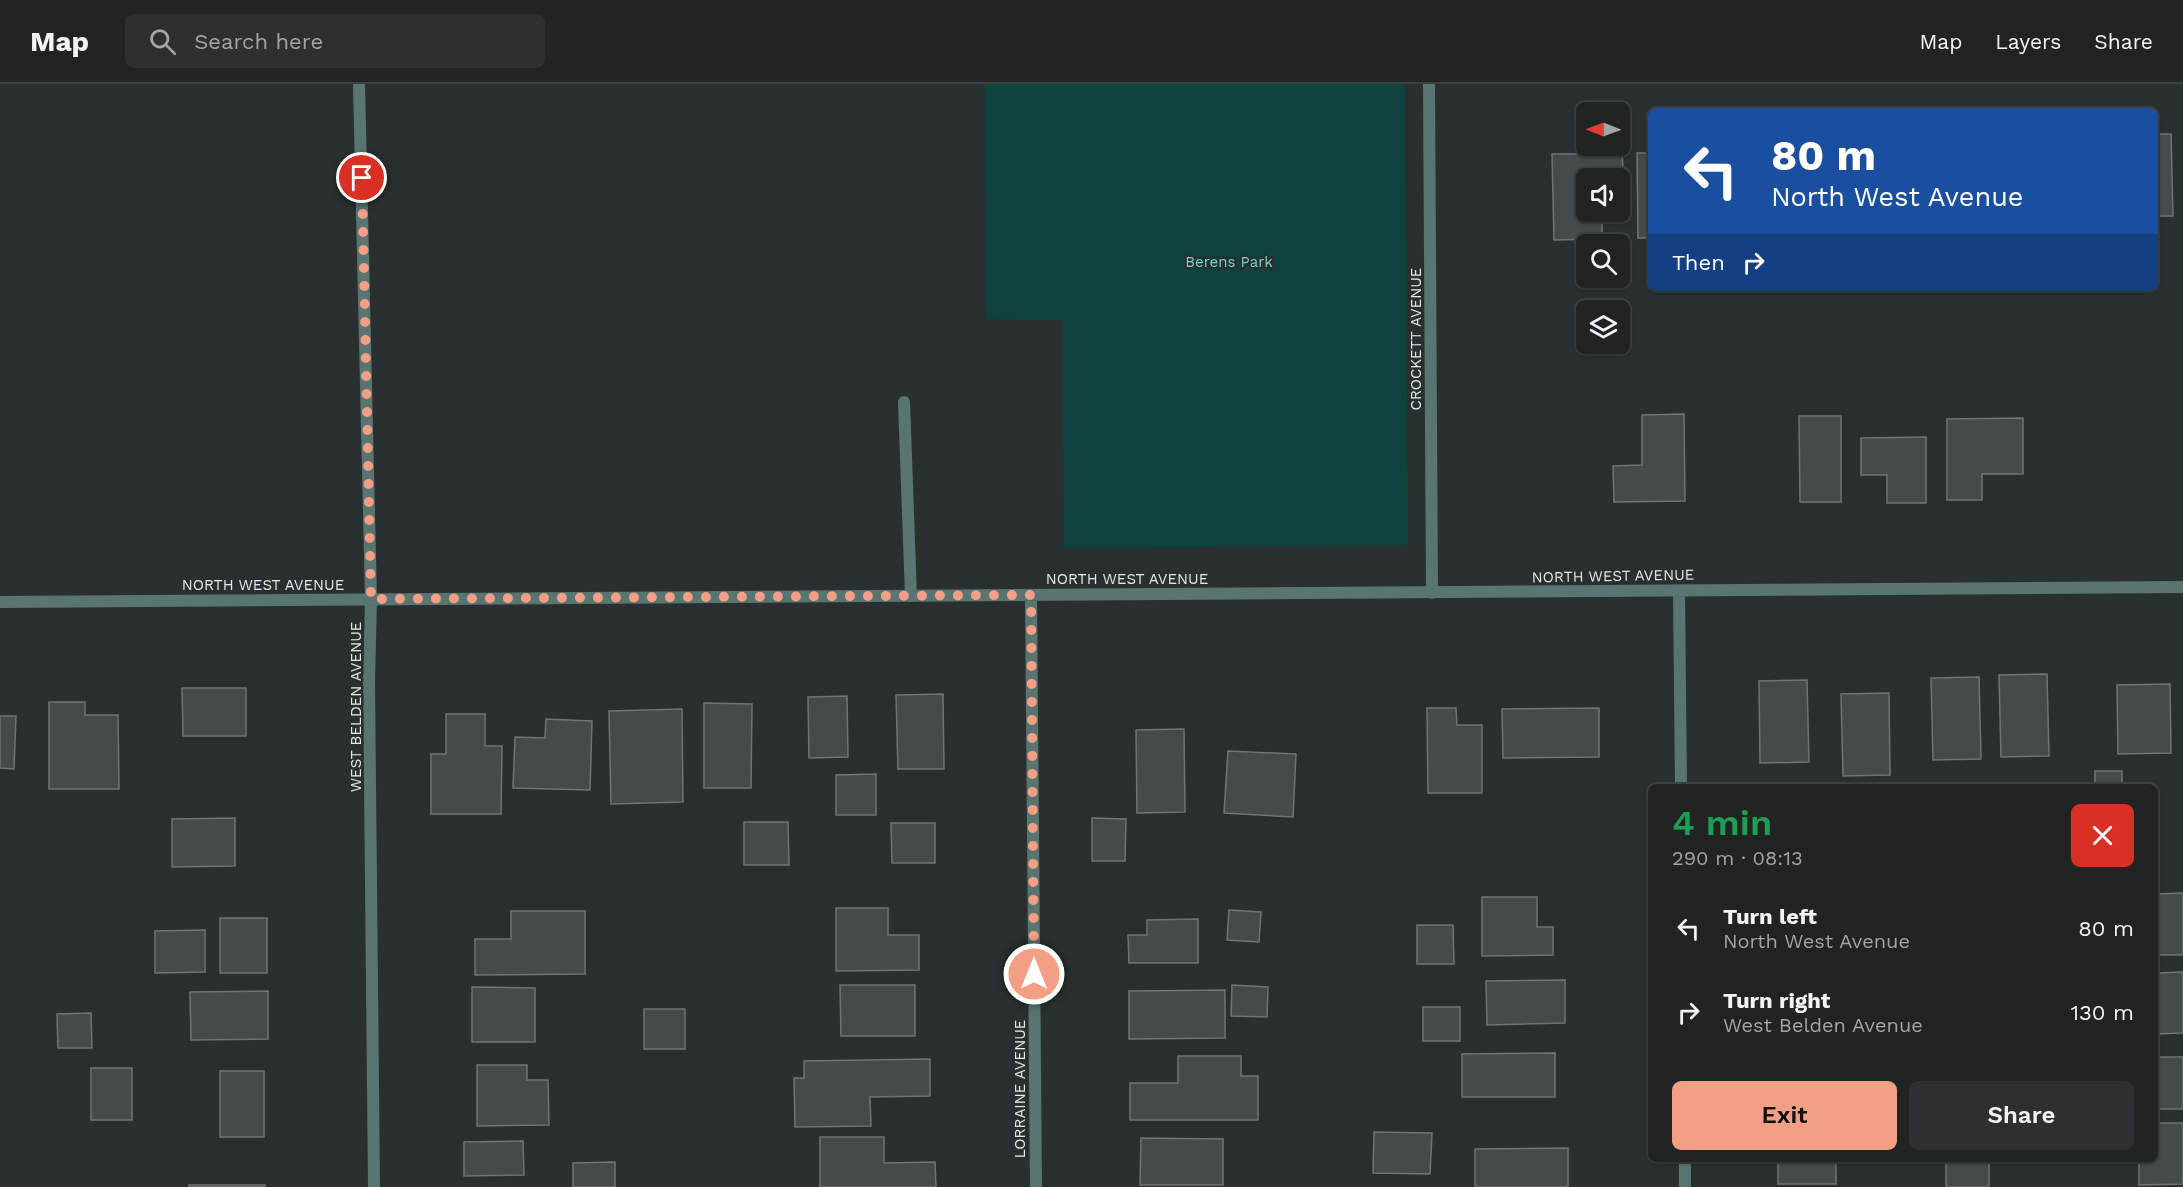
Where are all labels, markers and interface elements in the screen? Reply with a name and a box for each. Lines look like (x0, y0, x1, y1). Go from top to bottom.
search box (125, 14, 545, 68)
text: Map (30, 25, 89, 58)
icon: search (146, 25, 179, 58)
text: Search here (194, 29, 323, 54)
text: Map (1919, 29, 1962, 54)
text: Layers (1995, 29, 2061, 54)
text: Share (2094, 29, 2153, 54)
north arrow (1576, 102, 1630, 156)
map controls (1576, 102, 1630, 354)
text: 80 m (1771, 131, 1876, 180)
icon: left (1672, 132, 1750, 210)
pin (336, 152, 387, 203)
icon: arrive (345, 161, 378, 194)
button: sound (1576, 168, 1630, 222)
text: North West Avenue (1771, 181, 2023, 213)
button: search (1576, 234, 1630, 288)
icon: right (1737, 246, 1770, 279)
text: Then (1672, 250, 1725, 275)
park label: Berens Park (1185, 253, 1273, 271)
street label: CROCKETT AVENUE (1407, 268, 1425, 410)
button: layers (1576, 300, 1630, 354)
street label: NORTH WEST AVENUE (1532, 566, 1694, 586)
street label: NORTH WEST AVENUE (1046, 570, 1208, 588)
street label: NORTH WEST AVENUE (182, 576, 344, 594)
street label: WEST BELDEN AVENUE (347, 622, 365, 792)
text: 4 min (1672, 802, 1772, 844)
button: close (2071, 804, 2134, 867)
text: 290 m · 08:13 (1672, 846, 1803, 870)
text: Turn left (1723, 904, 1817, 929)
icon: left (1672, 912, 1705, 945)
text: 80 m (2078, 916, 2134, 941)
text: North West Avenue (1723, 929, 1910, 953)
position arrow (1002, 942, 1066, 1006)
text: Turn right (1723, 988, 1830, 1013)
icon: right (1672, 996, 1705, 1029)
text: 130 m (2070, 1000, 2134, 1025)
text: West Belden Avenue (1723, 1013, 1923, 1037)
street label: LORRAINE AVENUE (1011, 1020, 1029, 1158)
button: Exit (1672, 1081, 1897, 1150)
button: Share (1909, 1081, 2134, 1150)

